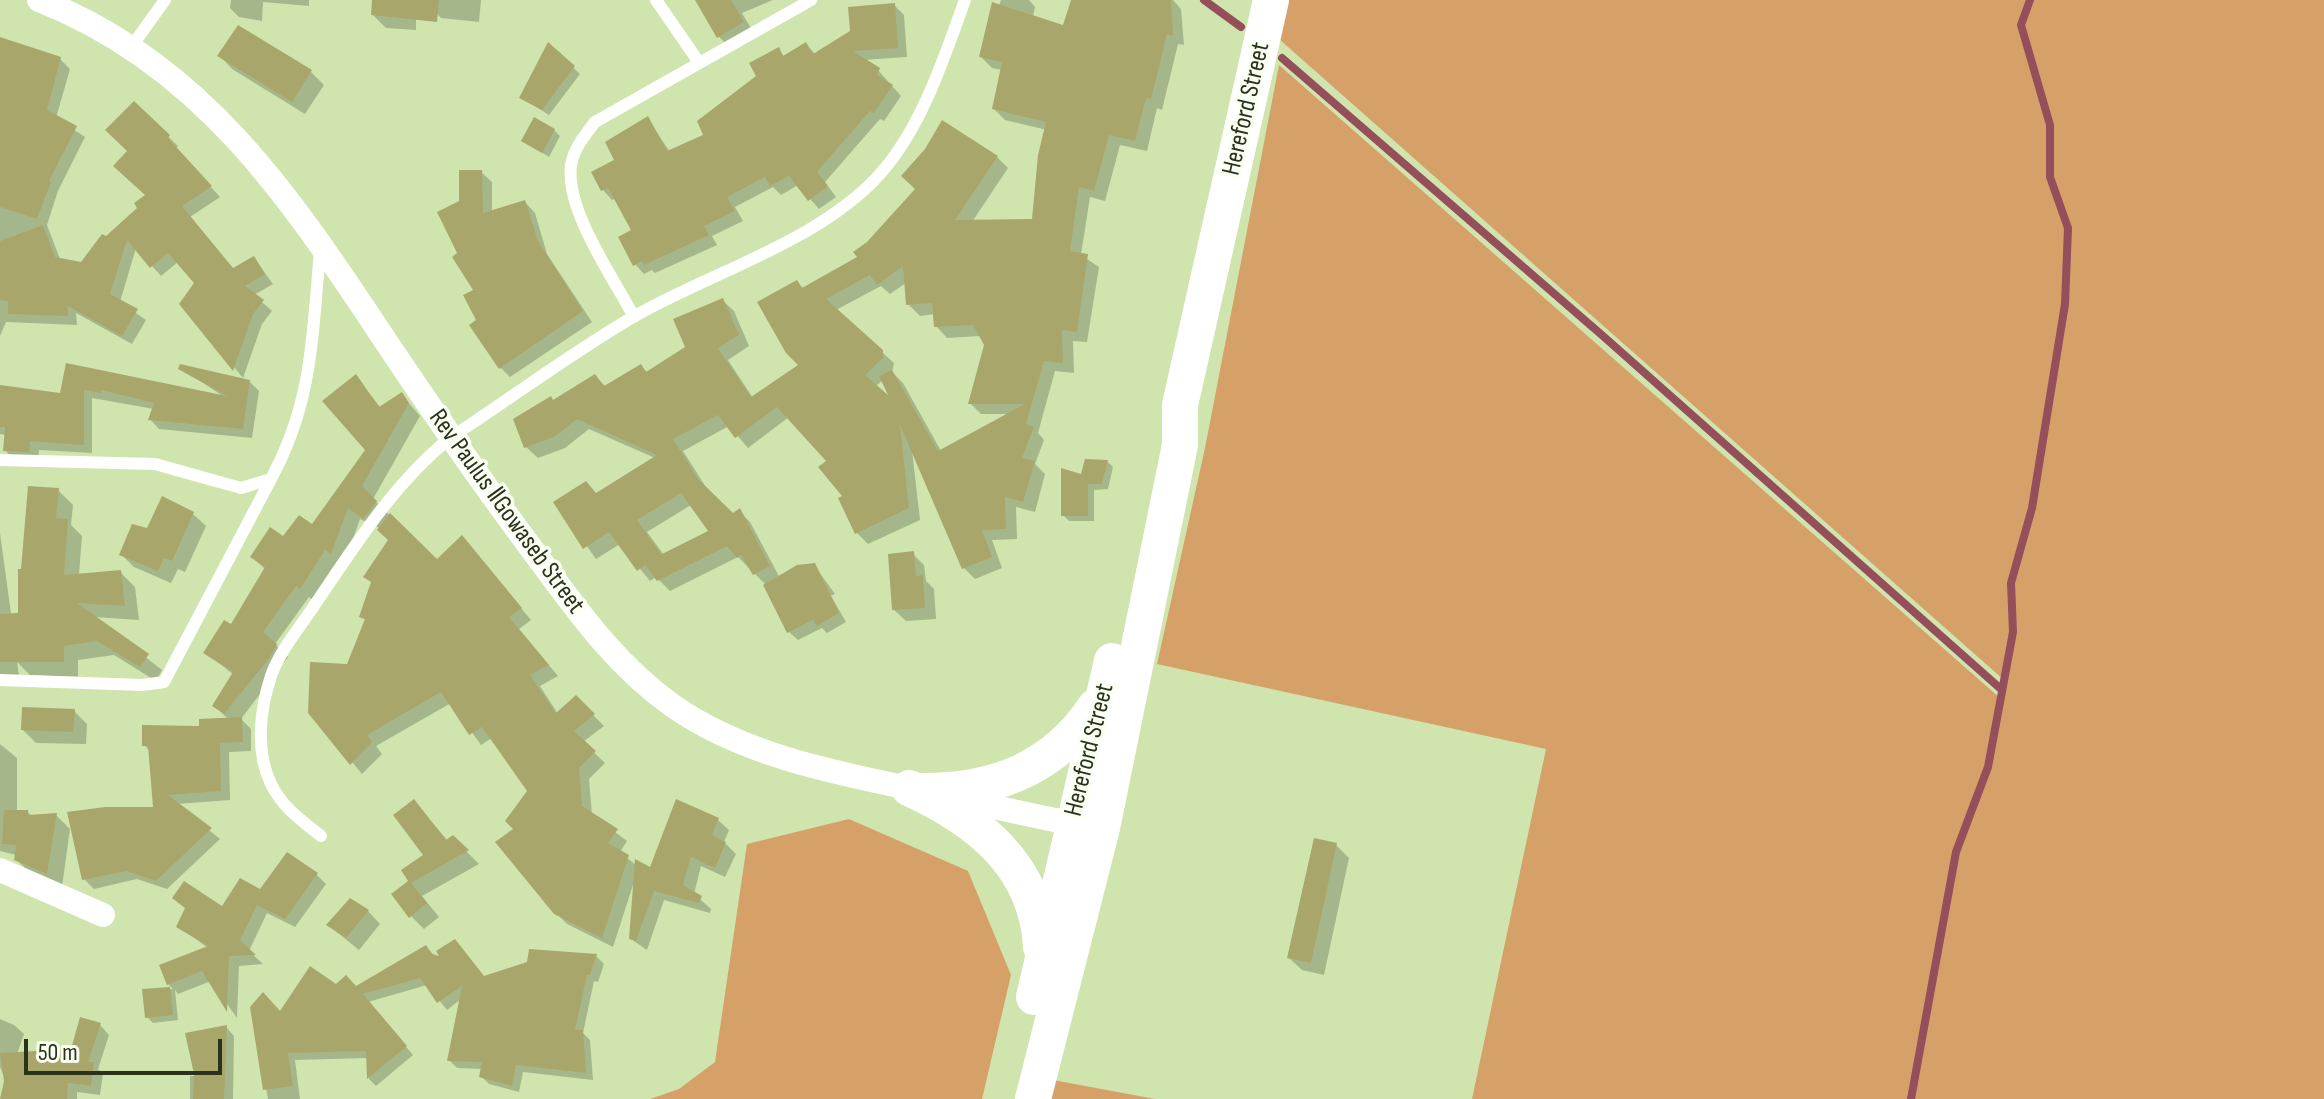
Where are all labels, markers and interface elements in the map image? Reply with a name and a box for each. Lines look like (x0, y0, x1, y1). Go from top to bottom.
street label: Hereford Street (1217, 39, 1277, 179)
street label: Rev Paulus ǁGowaseb Street (421, 404, 591, 620)
street label: Hereford Street (1058, 680, 1122, 820)
scale bar (28, 1023, 226, 1073)
text: 50 m (38, 1038, 78, 1067)

